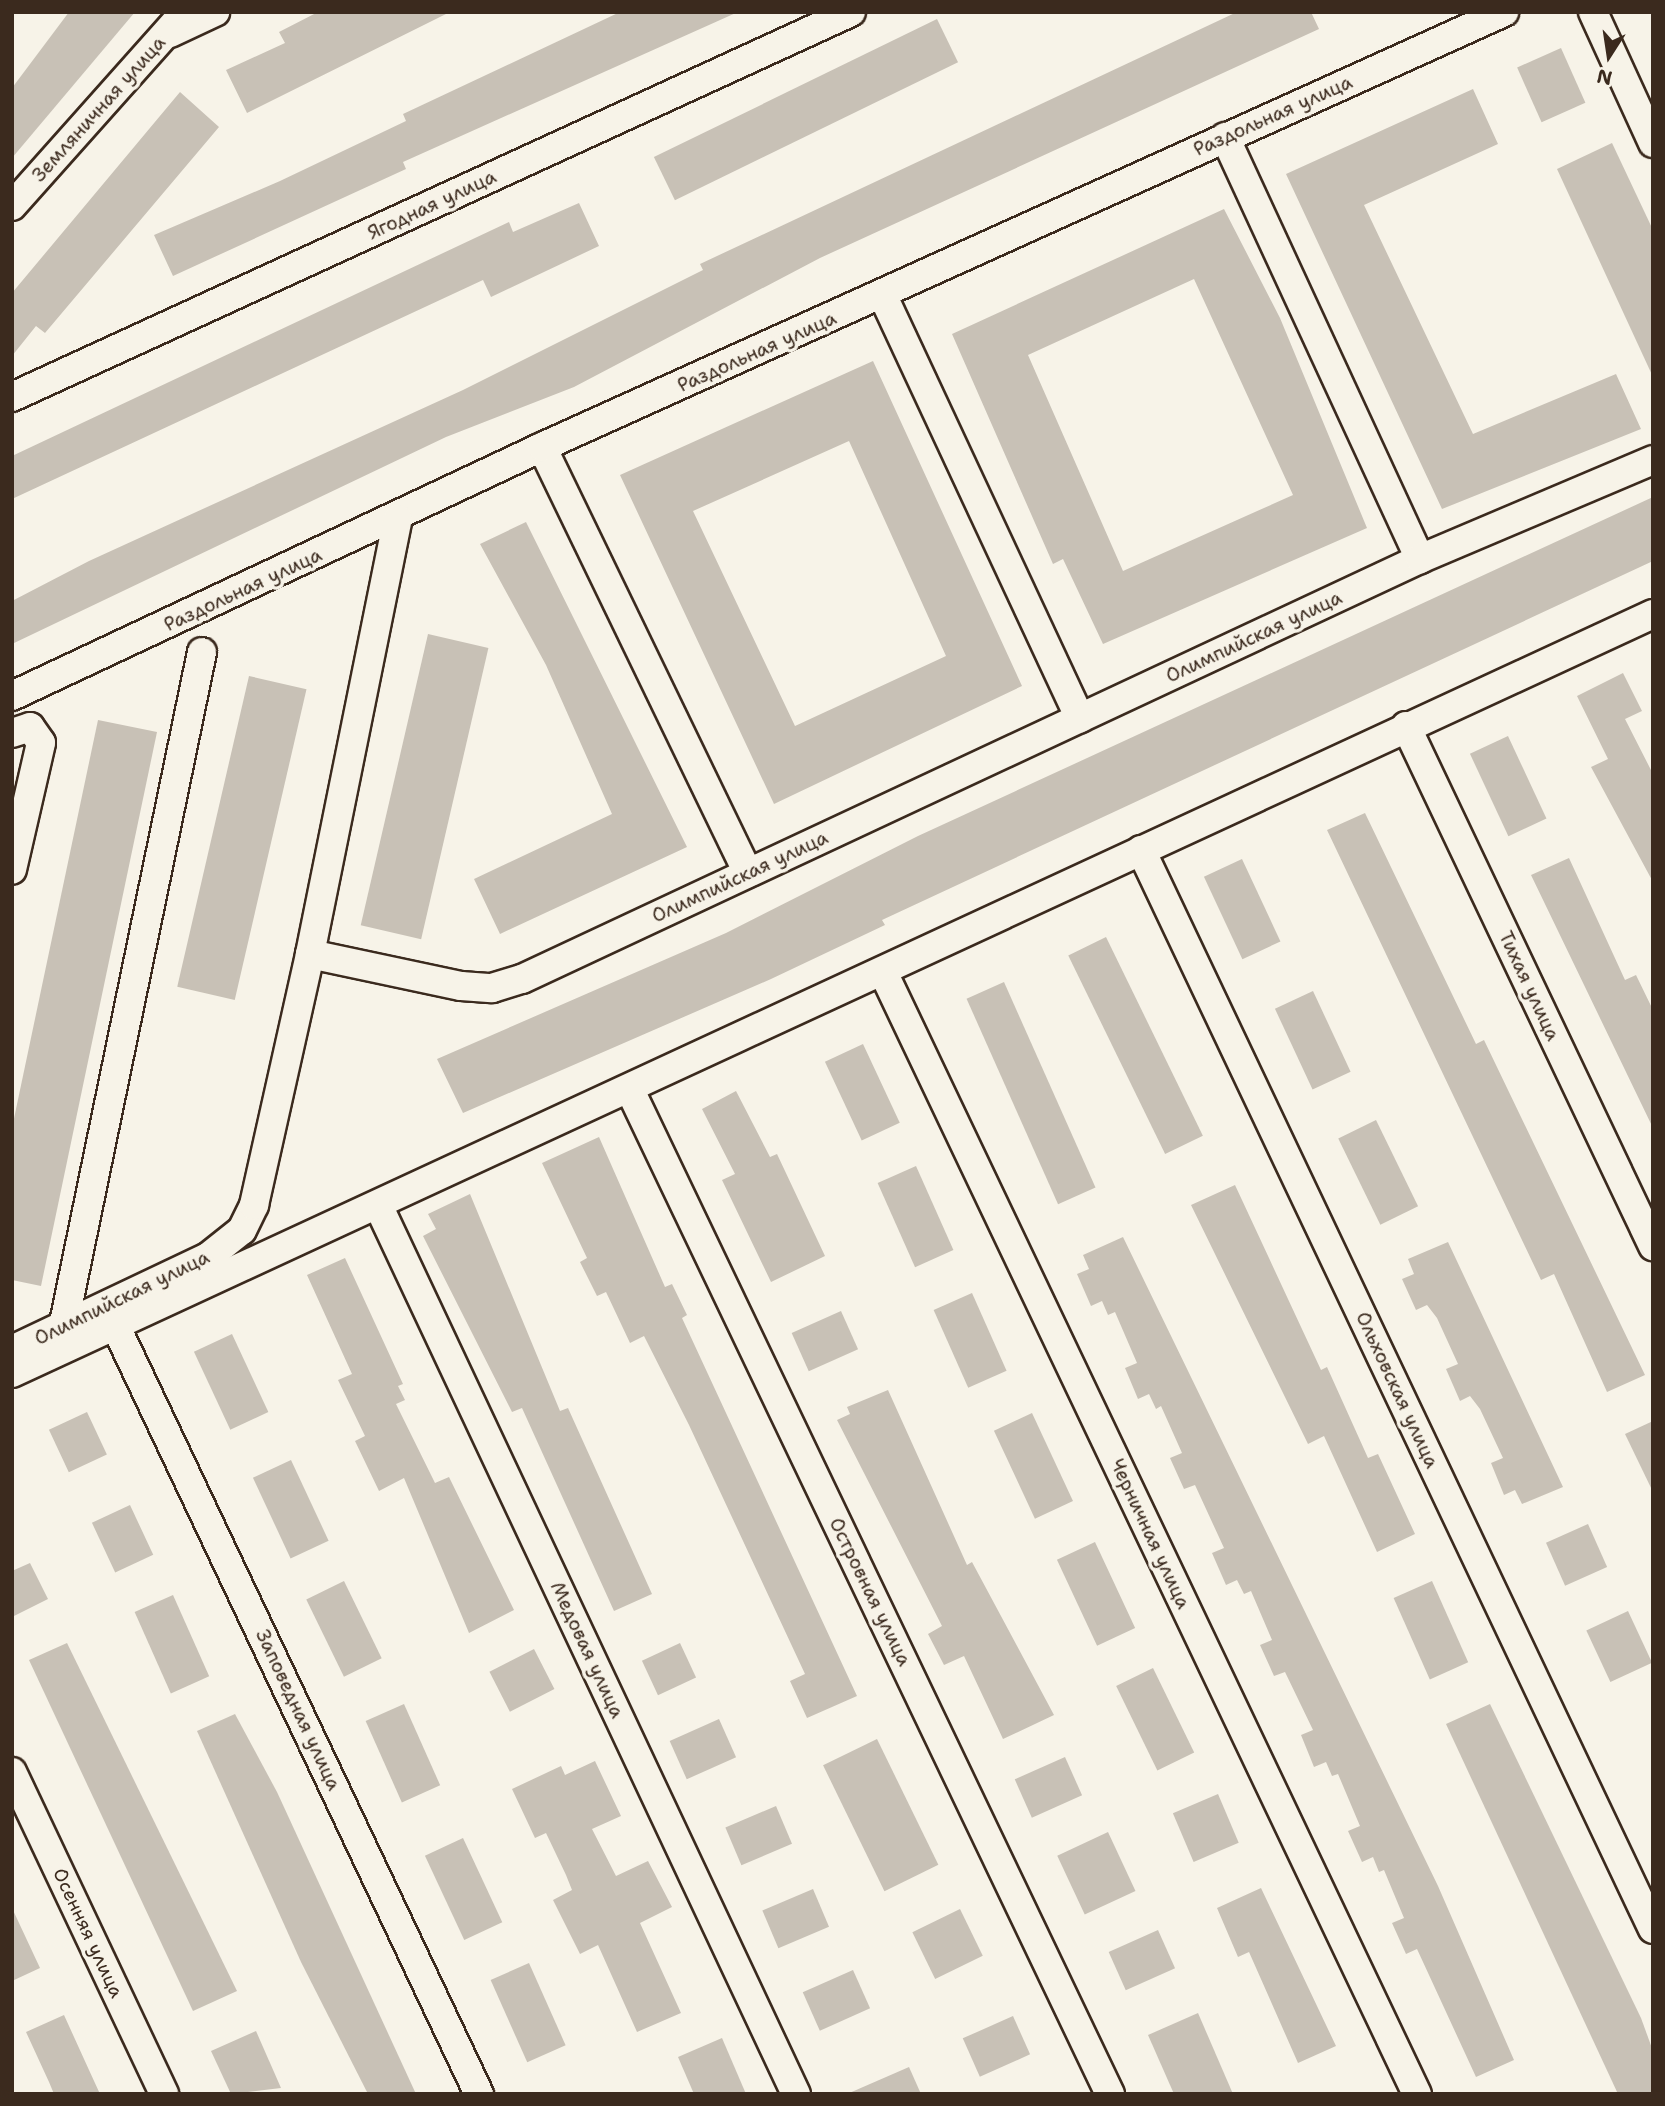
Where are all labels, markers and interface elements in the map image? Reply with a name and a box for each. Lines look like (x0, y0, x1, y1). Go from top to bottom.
north arrow (1574, 21, 1644, 91)
street label: Земляничная улица (28, 31, 170, 187)
text: N (1595, 63, 1614, 91)
street label: Раздольная улица (1190, 71, 1356, 161)
street label: Ягодная улица (364, 165, 500, 245)
street label: Раздольная улица (674, 307, 840, 397)
street label: Раздольная улица (161, 543, 325, 637)
street label: Олимпийская улица (1162, 586, 1346, 688)
street label: Олимпийская улица (648, 826, 832, 928)
street label: Тихая улица (1494, 928, 1564, 1044)
street label: Олимпийская улица (31, 1246, 213, 1350)
street label: Ольховская улица (1351, 1308, 1443, 1472)
street label: Черничная улица (1105, 1455, 1195, 1613)
street label: Островная улица (824, 1514, 916, 1670)
street label: Медовая улица (545, 1578, 629, 1722)
street label: Заповедная улица (251, 1626, 345, 1794)
street label: Осенняя улица (48, 1864, 128, 2002)

